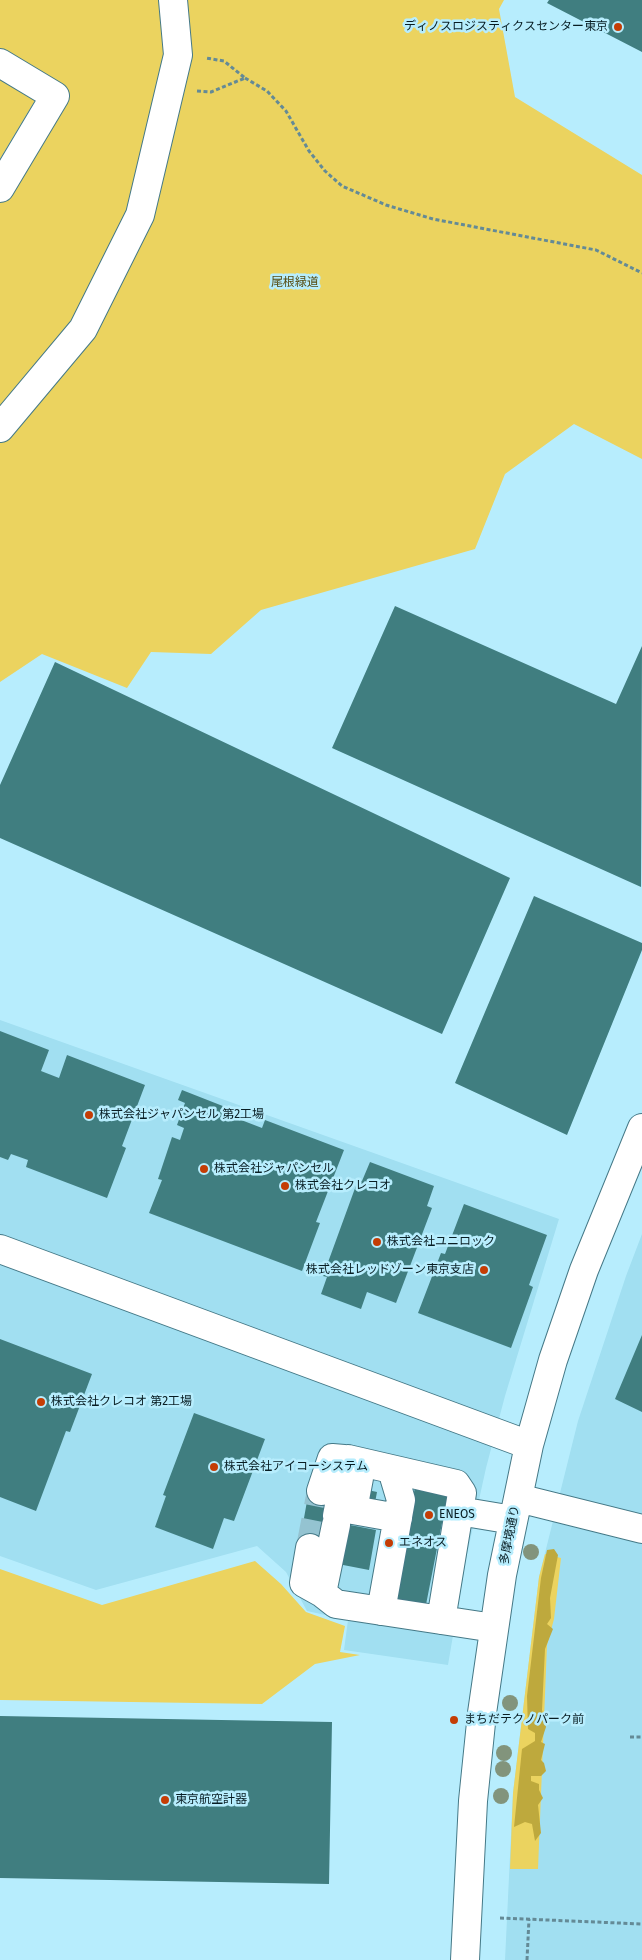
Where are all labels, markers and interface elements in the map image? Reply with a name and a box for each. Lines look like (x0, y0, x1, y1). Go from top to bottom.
place label: ディノスロジスティクスセンター東京 (404, 20, 608, 34)
marker: ディノスロジスティクスセンター東京 (612, 21, 624, 33)
park label: 尾根緑道 (271, 276, 319, 290)
place label: 株式会社ジャパンセル 第2工場 (99, 1108, 264, 1122)
marker: 株式会社ジャパンセル 第2工場 (83, 1109, 95, 1121)
place label: 株式会社ジャパンセル (214, 1162, 334, 1176)
marker: 株式会社ジャパンセル (198, 1163, 210, 1175)
place label: 株式会社クレコオ (295, 1179, 391, 1193)
marker: 株式会社クレコオ (279, 1180, 291, 1192)
place label: 株式会社ユニロック (387, 1235, 495, 1249)
marker: 株式会社ユニロック (371, 1236, 383, 1248)
place label: 株式会社レッドゾーン東京支店 (306, 1263, 474, 1277)
marker: 株式会社レッドゾーン東京支店 (478, 1264, 490, 1276)
place label: 株式会社クレコオ 第2工場 (51, 1395, 192, 1409)
marker: 株式会社クレコオ 第2工場 (35, 1396, 47, 1408)
place label: 株式会社アイコーシステム (224, 1460, 368, 1474)
marker: 株式会社アイコーシステム (208, 1461, 220, 1473)
street label: 多摩境通り (497, 1504, 523, 1566)
place label: ENEOS (439, 1508, 475, 1522)
marker: ENEOS (423, 1509, 435, 1521)
place label: エネオス (399, 1536, 447, 1550)
marker: エネオス (383, 1537, 395, 1549)
place label: まちだテクノパーク前 (464, 1713, 584, 1727)
marker: まちだテクノパーク前 (448, 1714, 460, 1726)
place label: 東京航空計器 (175, 1793, 247, 1807)
marker: 東京航空計器 (159, 1794, 171, 1806)

